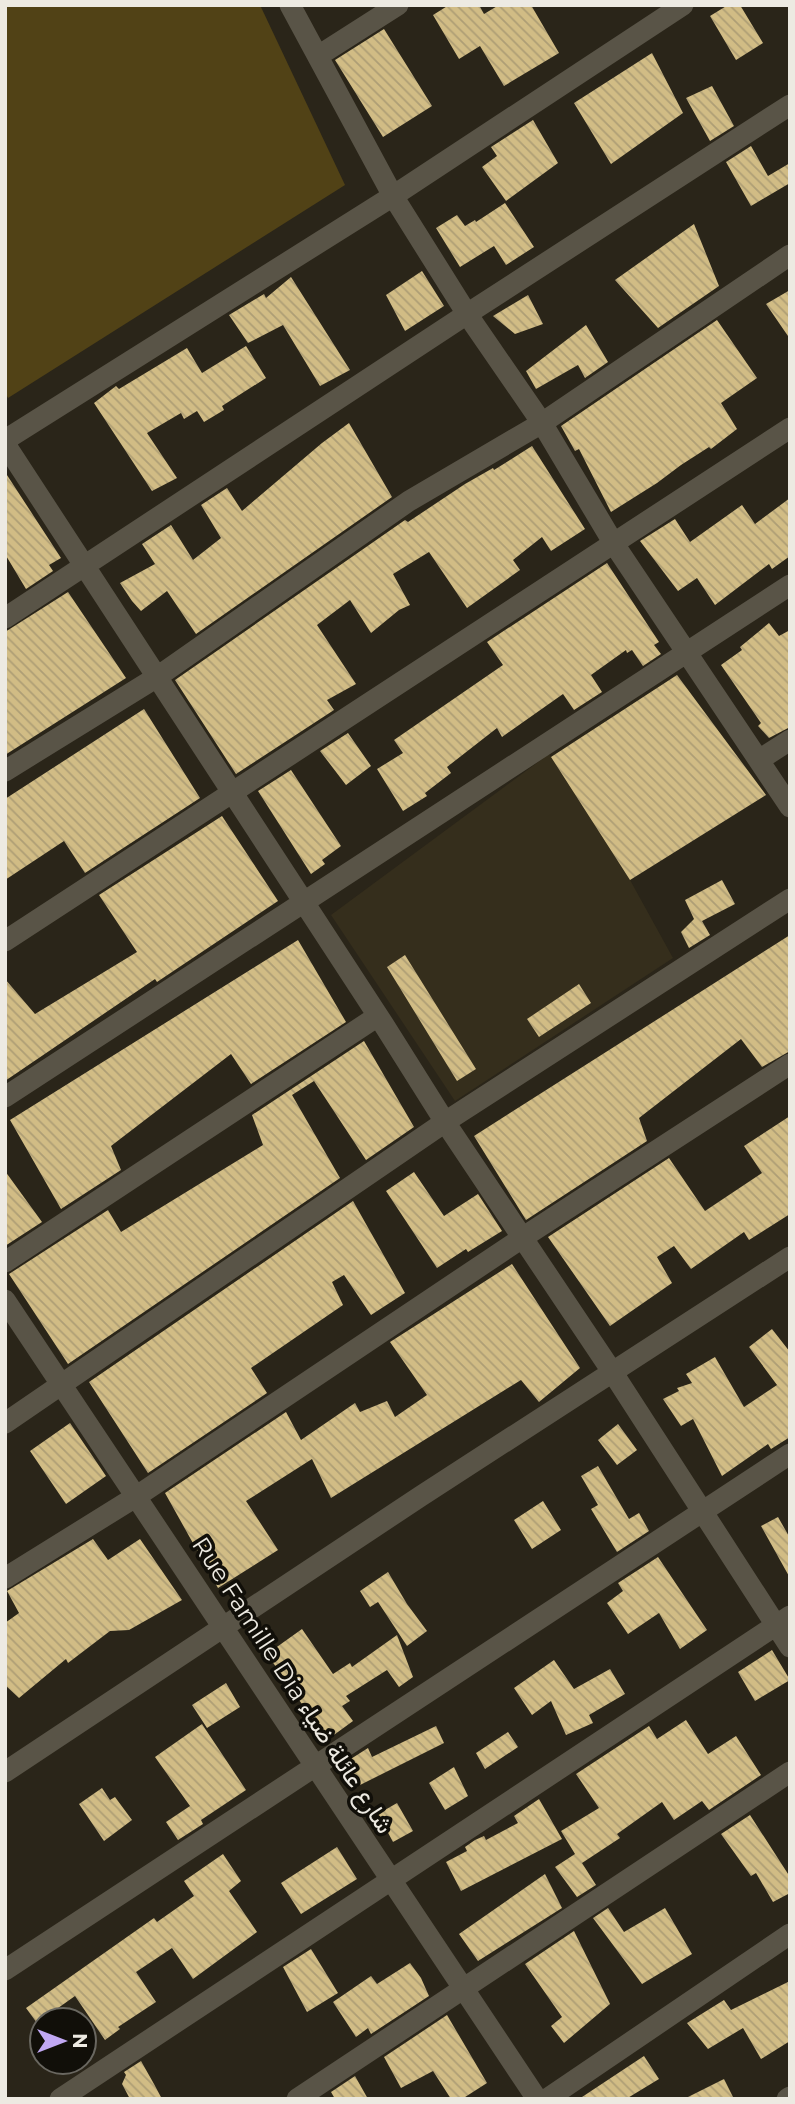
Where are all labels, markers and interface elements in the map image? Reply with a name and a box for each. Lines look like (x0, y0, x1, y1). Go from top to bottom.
street label: Rue Famille Dia شارع عائلة ضياء (185, 1531, 400, 1840)
north arrow (28, 2006, 98, 2076)
text: N (68, 2033, 91, 2049)

